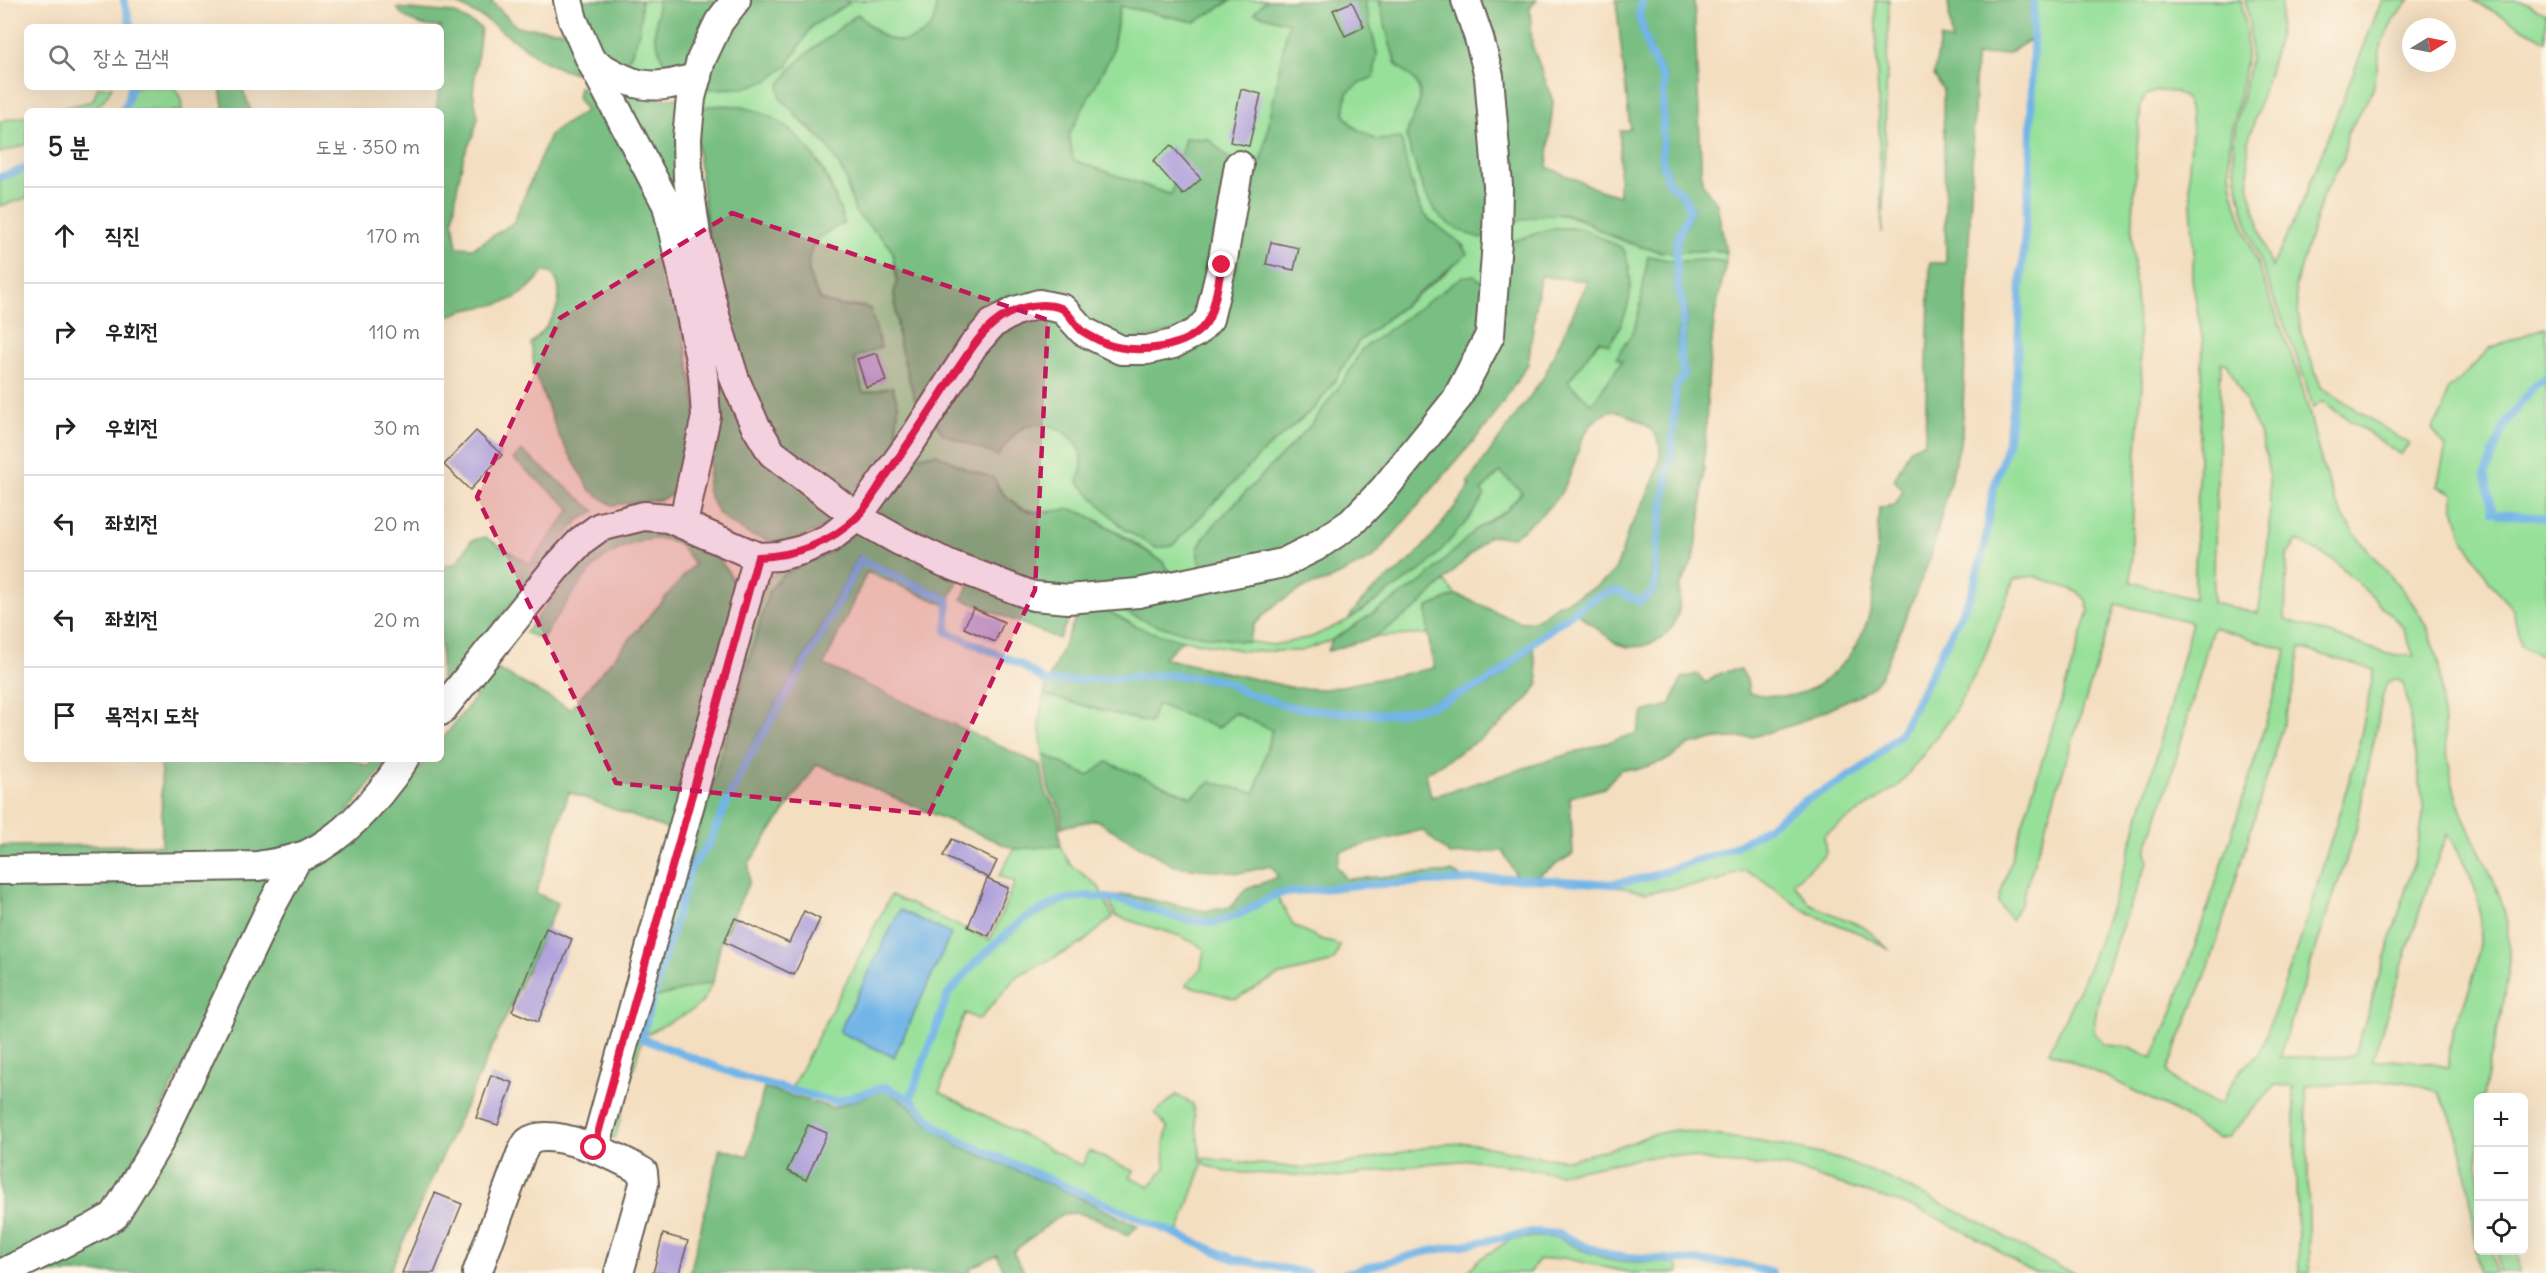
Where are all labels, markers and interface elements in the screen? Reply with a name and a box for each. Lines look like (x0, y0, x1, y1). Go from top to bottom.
north arrow (2402, 18, 2456, 72)
search box (24, 24, 444, 90)
icon: search (45, 41, 78, 74)
text: 장소 검색 (93, 43, 169, 71)
text: 5 분 (48, 130, 90, 163)
text: 도보 · 350 m (316, 134, 420, 159)
icon: ahead (48, 219, 81, 252)
text: 직진 (105, 221, 140, 249)
text: 170 m (367, 223, 420, 248)
route end (1208, 251, 1234, 277)
icon: right (48, 315, 81, 348)
text: 우회전 (105, 317, 158, 345)
text: 110 m (369, 319, 420, 344)
icon: right (48, 411, 81, 444)
text: 우회전 (105, 413, 158, 441)
text: 30 m (373, 415, 420, 440)
icon: left (48, 507, 81, 540)
text: 좌회전 (105, 509, 158, 537)
text: 20 m (374, 511, 420, 536)
icon: left (48, 603, 81, 636)
text: 좌회전 (105, 605, 158, 633)
text: 20 m (374, 607, 420, 632)
icon: arrive (48, 699, 81, 732)
text: 목적지 도착 (105, 701, 199, 729)
map controls (2474, 1093, 2528, 1255)
button: + (2474, 1093, 2528, 1147)
route start (580, 1134, 606, 1160)
button: − (2474, 1147, 2528, 1201)
button: locate (2474, 1201, 2528, 1255)

